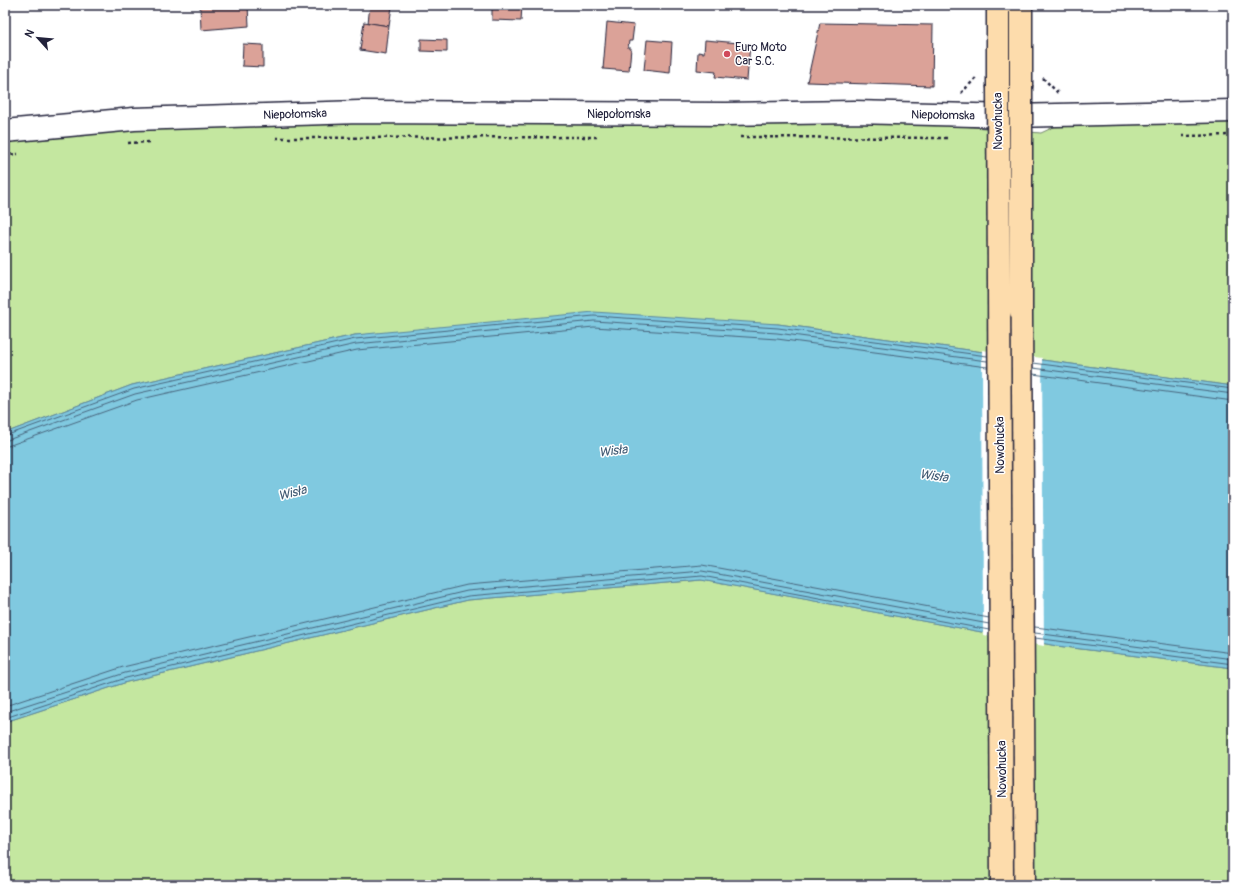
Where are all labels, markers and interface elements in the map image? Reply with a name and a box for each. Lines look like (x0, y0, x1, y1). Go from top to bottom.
north arrow (18, 18, 58, 58)
text: N (22, 27, 37, 40)
place label: Euro Moto Car S.C. (735, 40, 787, 69)
marker: Euro Moto Car S.C. (722, 49, 732, 59)
street label: Nowohucka (991, 92, 1006, 150)
street label: Niepołomska (263, 106, 328, 123)
street label: Niepołomska (587, 107, 651, 122)
street label: Niepołomska (911, 107, 975, 124)
street label: Nowohucka (993, 416, 1008, 474)
water label: Wisła (598, 441, 629, 461)
water label: Wisła (919, 466, 950, 486)
water label: Wisła (276, 482, 309, 504)
street label: Nowohucka (995, 740, 1010, 798)

